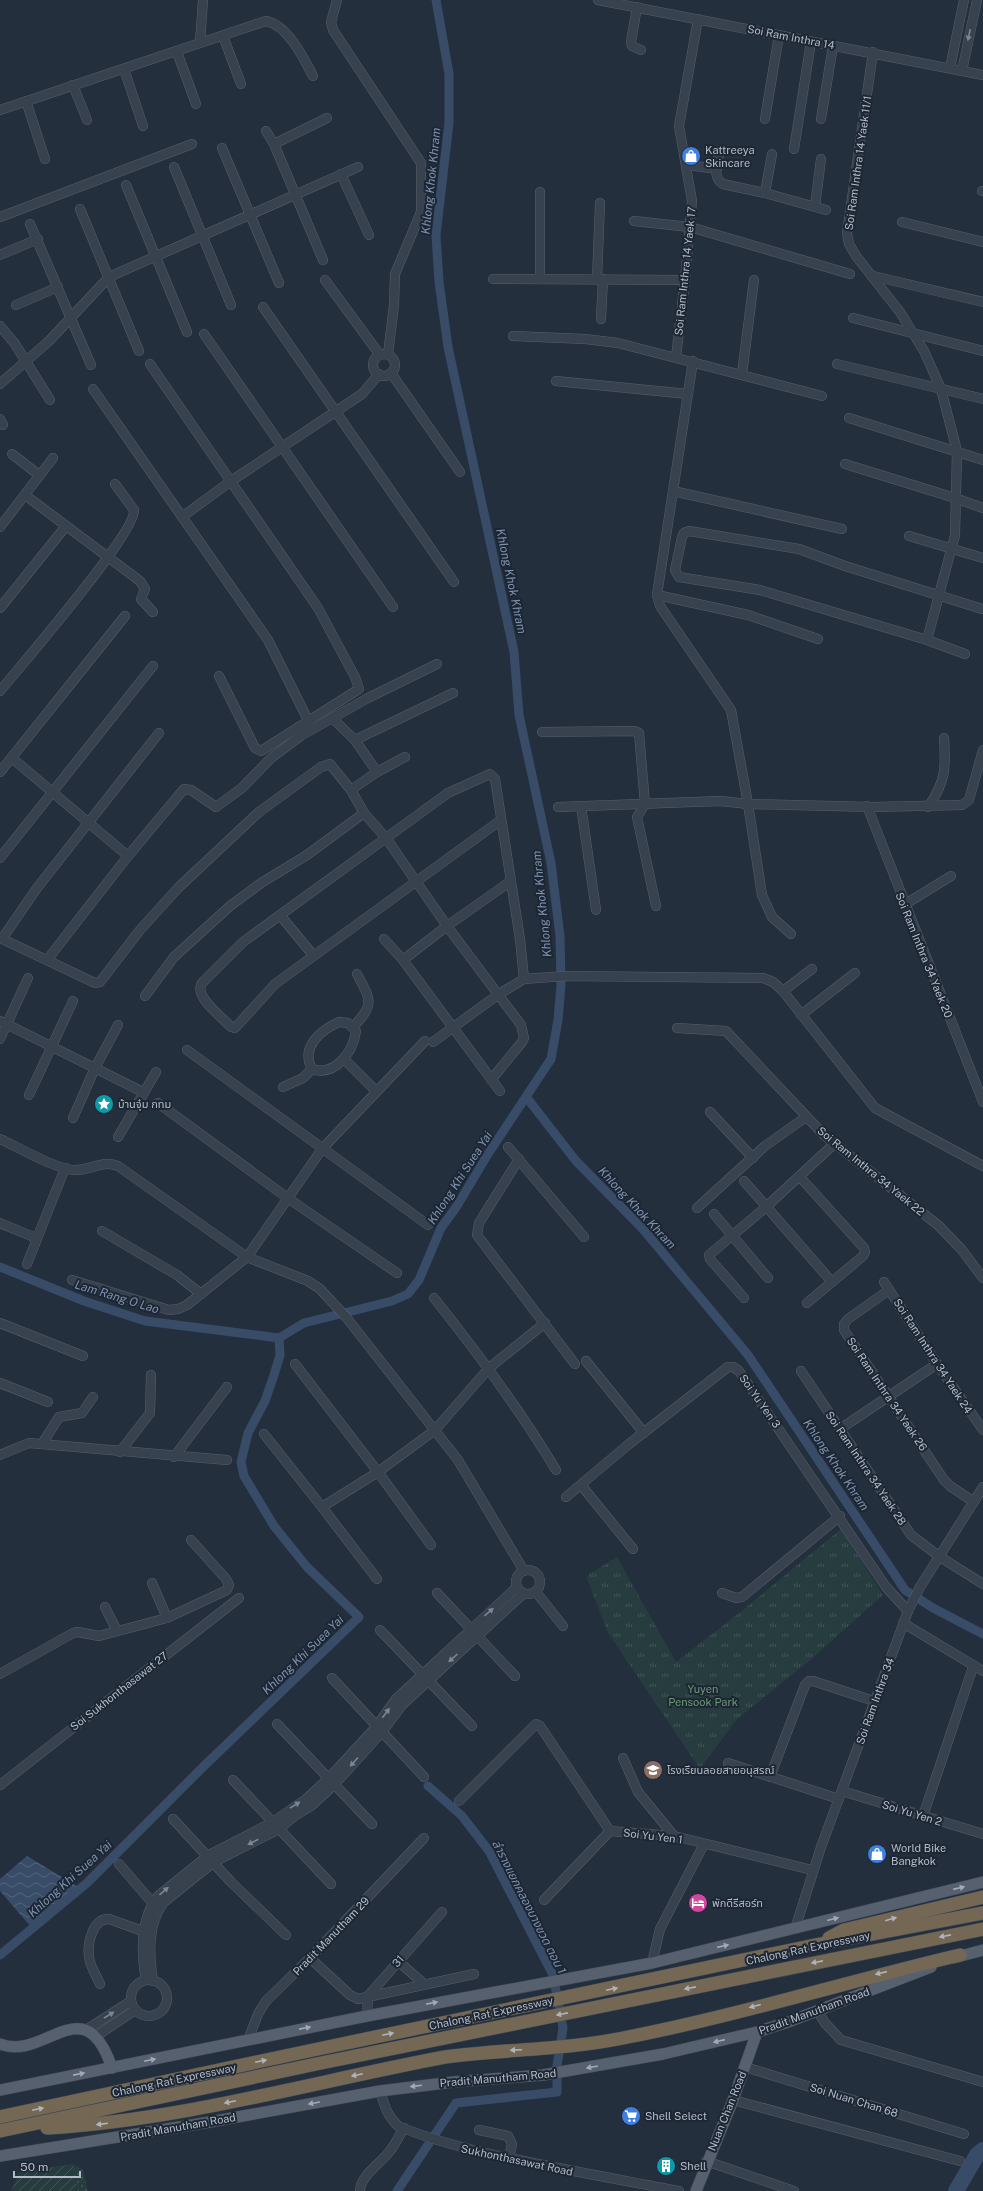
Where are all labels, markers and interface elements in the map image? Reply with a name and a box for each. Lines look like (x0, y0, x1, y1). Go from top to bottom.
street label: Soi Ram Inthra 14 (746, 23, 836, 51)
one-way arrow (966, 29, 972, 41)
street label: Soi Ram Inthra 14 Yaek 11/1 (843, 95, 873, 231)
water label: Khlong Khok Khram (418, 127, 444, 235)
place label: Kattreeya Skincare (705, 144, 755, 169)
shop icon: Kattreeya Skincare (680, 145, 702, 167)
street label: Soi Ram Inthra 14 Yaek 17 (672, 206, 698, 336)
water label: Khlong Khok Khram (493, 527, 529, 635)
water label: Khlong Khok Khram (529, 850, 555, 958)
street label: Soi Ram Inthra 34 Yaek 20 (893, 891, 955, 1020)
place icon: บ้านจุ๋ม กทม (93, 1093, 115, 1115)
place label: บ้านจุ๋ม กทม (118, 1098, 171, 1111)
street label: Soi Ram Inthra 34 Yaek 22 (815, 1124, 927, 1218)
water label: Khlong Khi Suea Yai (425, 1129, 495, 1227)
water label: Khlong Khok Khram (595, 1164, 679, 1252)
water label: Lam Rang O Lao (73, 1278, 161, 1317)
street label: Soi Ram Inthra 34 Yaek 24 (891, 1296, 975, 1416)
street label: Soi Ram Inthra 34 Yaek 26 (844, 1335, 930, 1453)
street label: Soi Yu Yen 3 (737, 1372, 783, 1430)
street label: Soi Ram Inthra 34 Yaek 28 (823, 1409, 909, 1527)
water label: Khlong Khok Khram (800, 1417, 872, 1513)
one-way arrow (483, 1608, 494, 1617)
water label: Khlong Khi Suea Yai (259, 1613, 347, 1697)
street label: Soi Sukhonthasawat 27 (68, 1649, 170, 1733)
one-way arrow (448, 1653, 458, 1663)
street label: Soi Ram Inthra 34 (854, 1656, 896, 1746)
park label: Yuyen Pensook Park (668, 1683, 738, 1708)
one-way arrow (382, 1708, 390, 1719)
one-way arrow (350, 1757, 359, 1768)
school or university icon: โรงเรียนลอยสายอนุสรณ์ (642, 1759, 664, 1781)
place label: โรงเรียนลอยสายอนุสรณ์ (667, 1764, 774, 1777)
street label: Soi Yu Yen 2 (881, 1798, 944, 1828)
one-way arrow (289, 1802, 301, 1809)
street label: Soi Yu Yen 1 (623, 1826, 683, 1846)
water label: Khlong Khi Suea Yai (25, 1838, 115, 1920)
water label: ลำรางแยกคลองบางขวด ตอน 1 (489, 1838, 569, 1976)
one-way arrow (247, 1839, 259, 1845)
place label: World Bike Bangkok (891, 1842, 946, 1867)
shop icon: World Bike Bangkok (866, 1843, 888, 1865)
one-way arrow (953, 1884, 965, 1890)
one-way arrow (158, 1887, 169, 1896)
hotel icon: พักดีรีสอร์ท (687, 1892, 709, 1914)
street label: Pradit Manutham 29 (290, 1894, 372, 1978)
place label: พักดีรีสอร์ท (712, 1897, 763, 1909)
one-way arrow (827, 1916, 839, 1922)
one-way arrow (885, 1916, 898, 1922)
street label: Chalong Rat Expressway (745, 1929, 871, 1967)
one-way arrow (939, 1934, 951, 1940)
one-way arrow (717, 1942, 729, 1948)
street label: 31 (390, 1953, 406, 1969)
one-way arrow (811, 1959, 823, 1965)
one-way arrow (875, 1971, 887, 1977)
one-way arrow (606, 1985, 618, 1991)
one-way arrow (684, 1985, 696, 1991)
street label: Pradit Manutham Road (757, 1985, 871, 2037)
street label: Chalong Rat Expressway (428, 1994, 554, 2032)
one-way arrow (426, 2000, 438, 2006)
one-way arrow (749, 2004, 761, 2010)
one-way arrow (556, 2011, 569, 2017)
one-way arrow (103, 2012, 115, 2019)
one-way arrow (298, 2025, 311, 2031)
one-way arrow (382, 2031, 394, 2037)
one-way arrow (713, 2038, 726, 2044)
one-way arrow (510, 2047, 522, 2054)
one-way arrow (144, 2056, 156, 2062)
one-way arrow (255, 2057, 267, 2063)
street label: Chalong Rat Expressway (111, 2061, 237, 2099)
one-way arrow (586, 2064, 598, 2070)
street label: Pradit Manutham Road (439, 2067, 557, 2089)
street label: Nuan Chan Road (706, 2069, 748, 2153)
one-way arrow (73, 2071, 86, 2077)
one-way arrow (351, 2072, 364, 2078)
street label: Soi Nuan Chan 68 (808, 2081, 900, 2119)
one-way arrow (410, 2082, 422, 2089)
one-way arrow (224, 2100, 237, 2106)
one-way arrow (308, 2100, 320, 2106)
one-way arrow (32, 2105, 44, 2111)
supermarket icon: Shell Select (620, 2105, 642, 2127)
place label: Shell Select (645, 2110, 707, 2122)
street label: Pradit Manutham Road (119, 2111, 237, 2143)
one-way arrow (96, 2121, 108, 2127)
street label: Sukhonthasawat Road (460, 2142, 574, 2178)
scale bar (14, 2153, 80, 2179)
building icon: Shell (655, 2155, 677, 2177)
text: 50 m (20, 2160, 48, 2174)
place label: Shell (680, 2160, 706, 2172)

